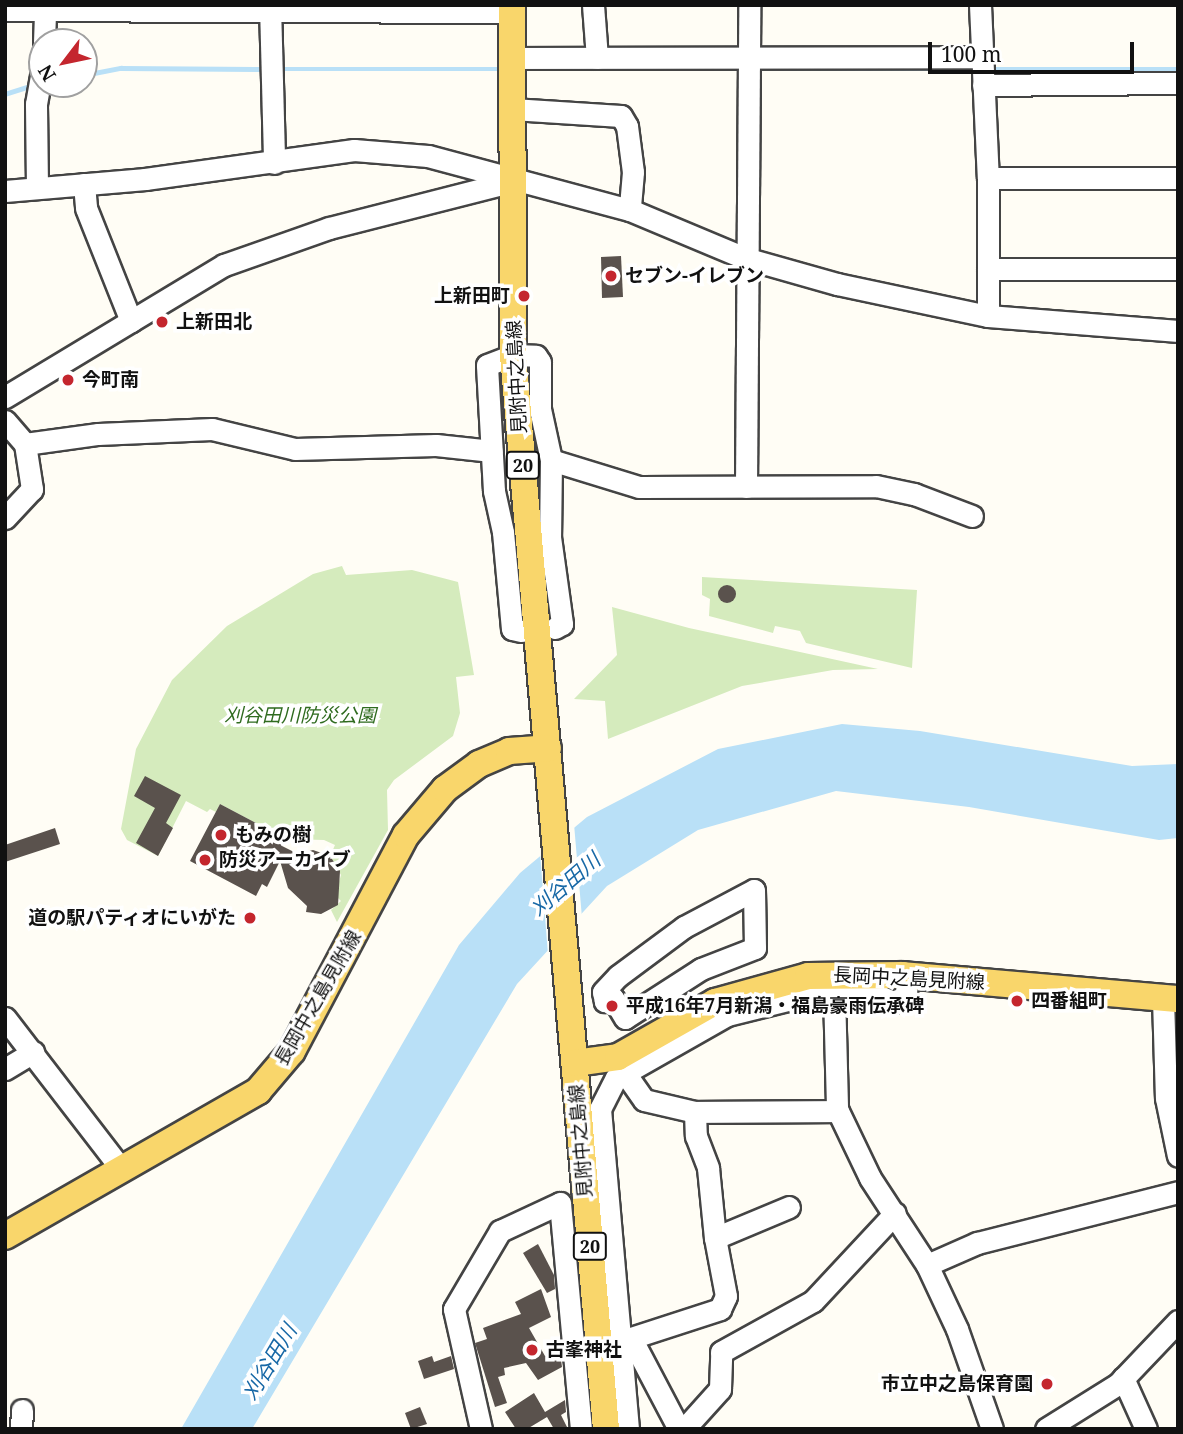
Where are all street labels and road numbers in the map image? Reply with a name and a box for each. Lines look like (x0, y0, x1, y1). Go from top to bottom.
street label: 見附中之島線 (503, 319, 531, 435)
road number: 20 (505, 450, 540, 480)
street label: 長岡中之島見附線 (270, 926, 366, 1070)
street label: 長岡中之島見附線 (833, 964, 985, 994)
street label: 見附中之島線 (565, 1083, 597, 1199)
road number: 20 (572, 1232, 608, 1260)

